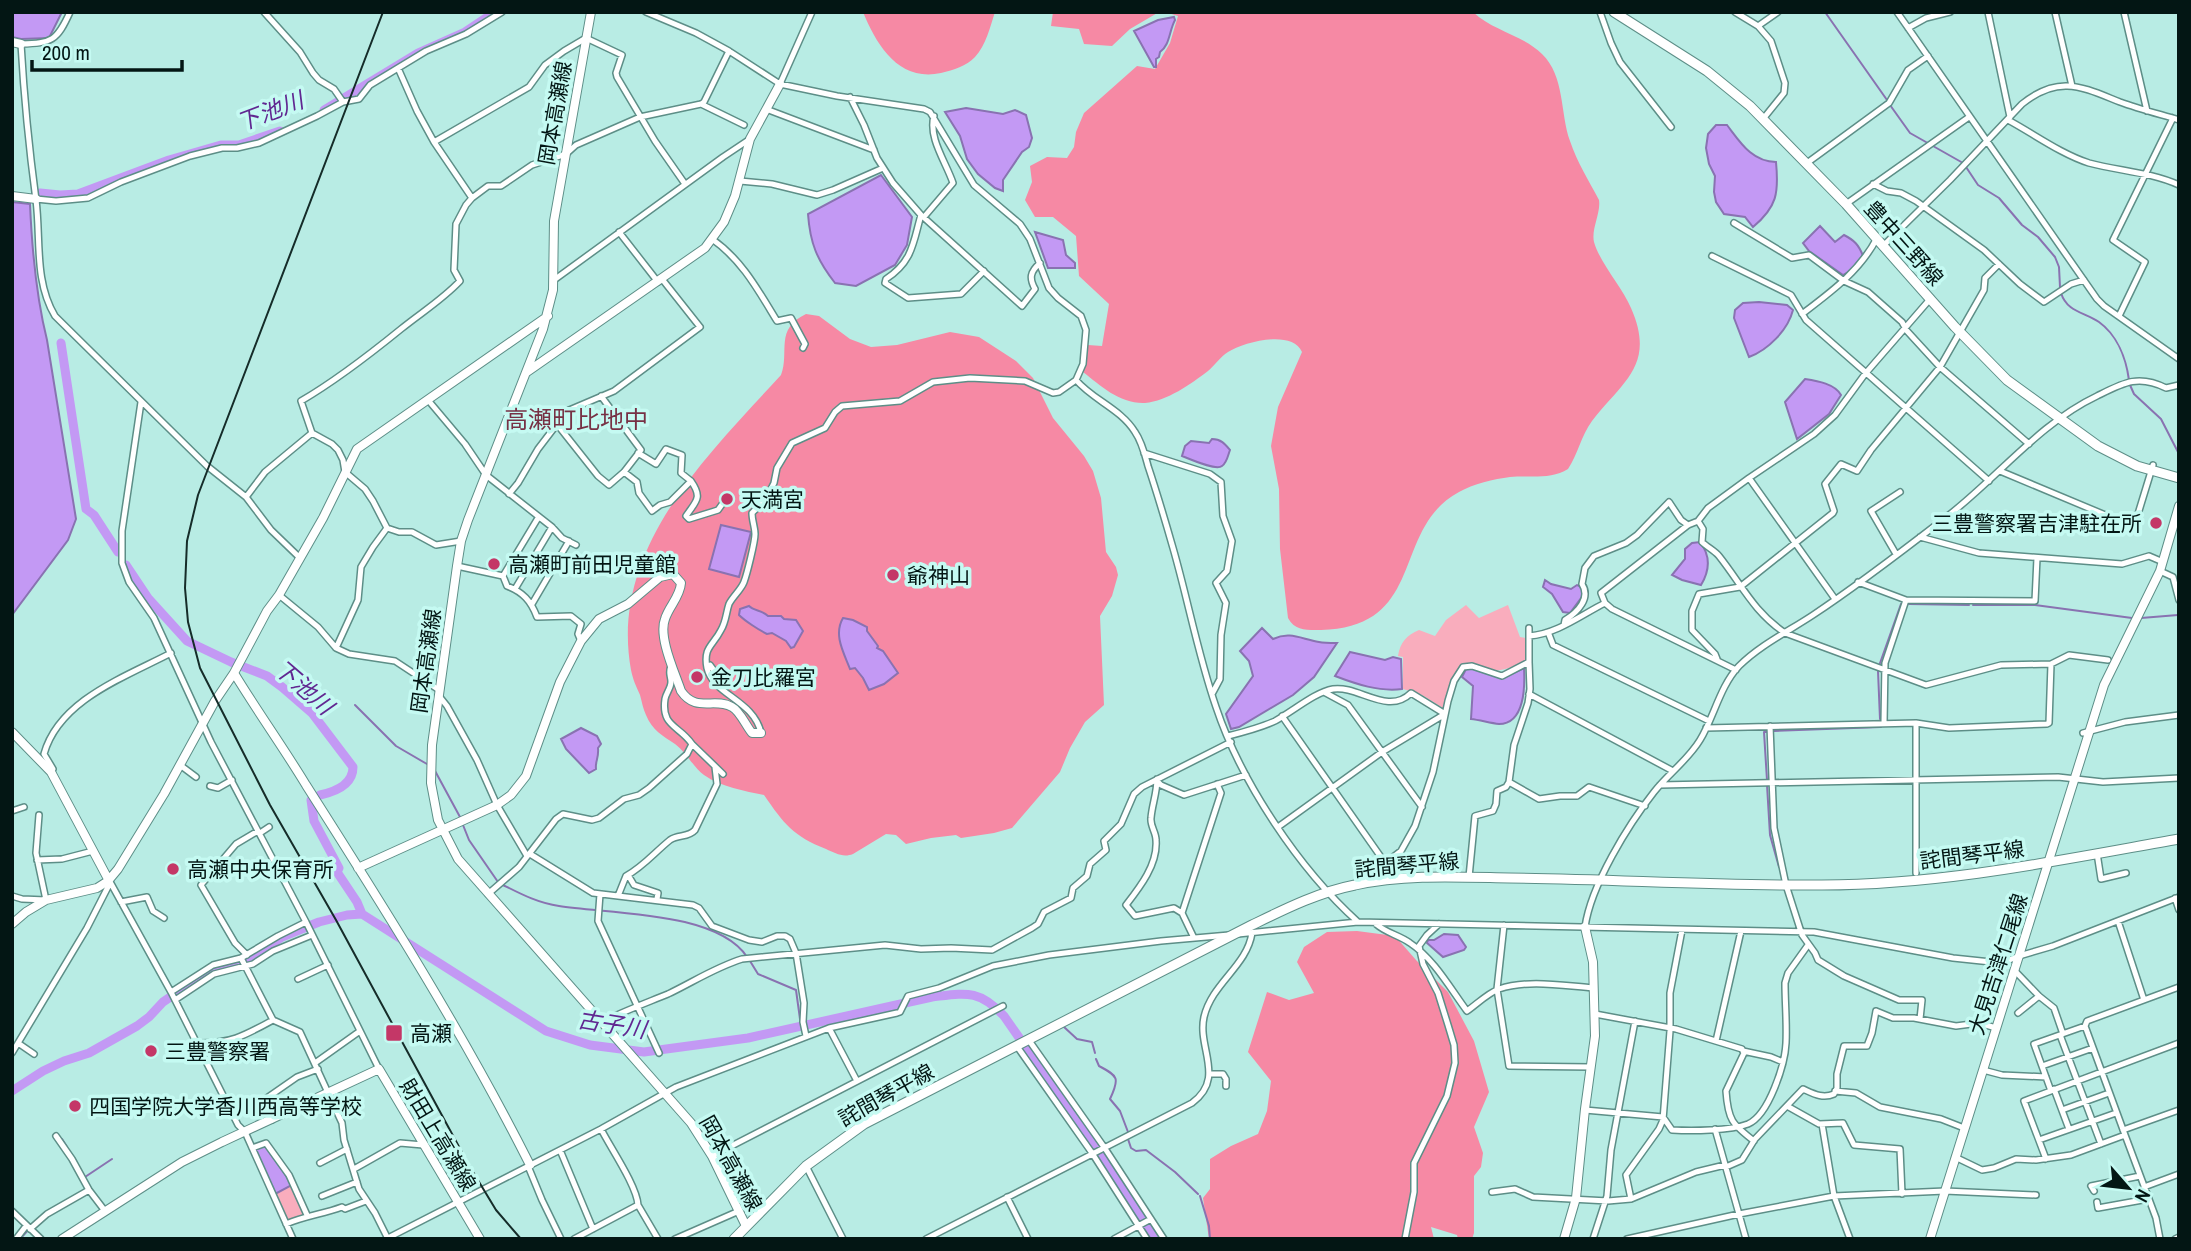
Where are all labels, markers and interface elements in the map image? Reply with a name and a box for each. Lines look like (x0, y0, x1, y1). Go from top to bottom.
scale bar (32, 28, 182, 72)
text: 200 m (42, 38, 90, 67)
street label: 岡本高瀬線 (532, 59, 578, 167)
water label: 下池川 (232, 83, 311, 138)
street label: 豊中三野線 (1858, 194, 1950, 292)
district label: 高瀬町比地中 (504, 403, 648, 435)
place label: 天満宮 (741, 485, 804, 514)
marker: 天満宮 (719, 491, 735, 507)
place label: 三豊警察署吉津駐在所 (1932, 509, 2142, 538)
marker: 三豊警察署吉津駐在所 (2148, 515, 2164, 531)
place label: 高瀬町前田児童館 (508, 550, 676, 579)
marker: 高瀬町前田児童館 (486, 556, 502, 572)
place label: 爺神山 (907, 561, 970, 590)
marker: 爺神山 (885, 567, 901, 583)
street label: 岡本高瀬線 (404, 607, 448, 715)
water label: 下池川 (268, 653, 342, 723)
place label: 金刀比羅宮 (711, 663, 816, 692)
marker: 金刀比羅宮 (689, 669, 705, 685)
street label: 詫間琴平線 (1918, 834, 2026, 876)
street label: 詫間琴平線 (1353, 846, 1461, 884)
place label: 高瀬中央保育所 (187, 855, 334, 884)
marker: 高瀬中央保育所 (165, 861, 181, 877)
street label: 大見吉津仁尾線 (1961, 890, 2035, 1038)
water label: 古子川 (576, 1003, 651, 1045)
place label: 高瀬 (410, 1019, 452, 1048)
marker: 高瀬 (384, 1023, 404, 1043)
place label: 三豊警察署 (165, 1037, 270, 1066)
marker: 三豊警察署 (143, 1043, 159, 1059)
street label: 詫間琴平線 (833, 1057, 939, 1133)
street label: 財田上高瀬線 (393, 1074, 483, 1196)
place label: 四国学院大学香川西高等学校 (89, 1092, 362, 1121)
marker: 四国学院大学香川西高等学校 (67, 1098, 83, 1114)
street label: 岡本高瀬線 (693, 1110, 769, 1216)
north arrow (2093, 1153, 2163, 1223)
text: N (2129, 1185, 2157, 1207)

